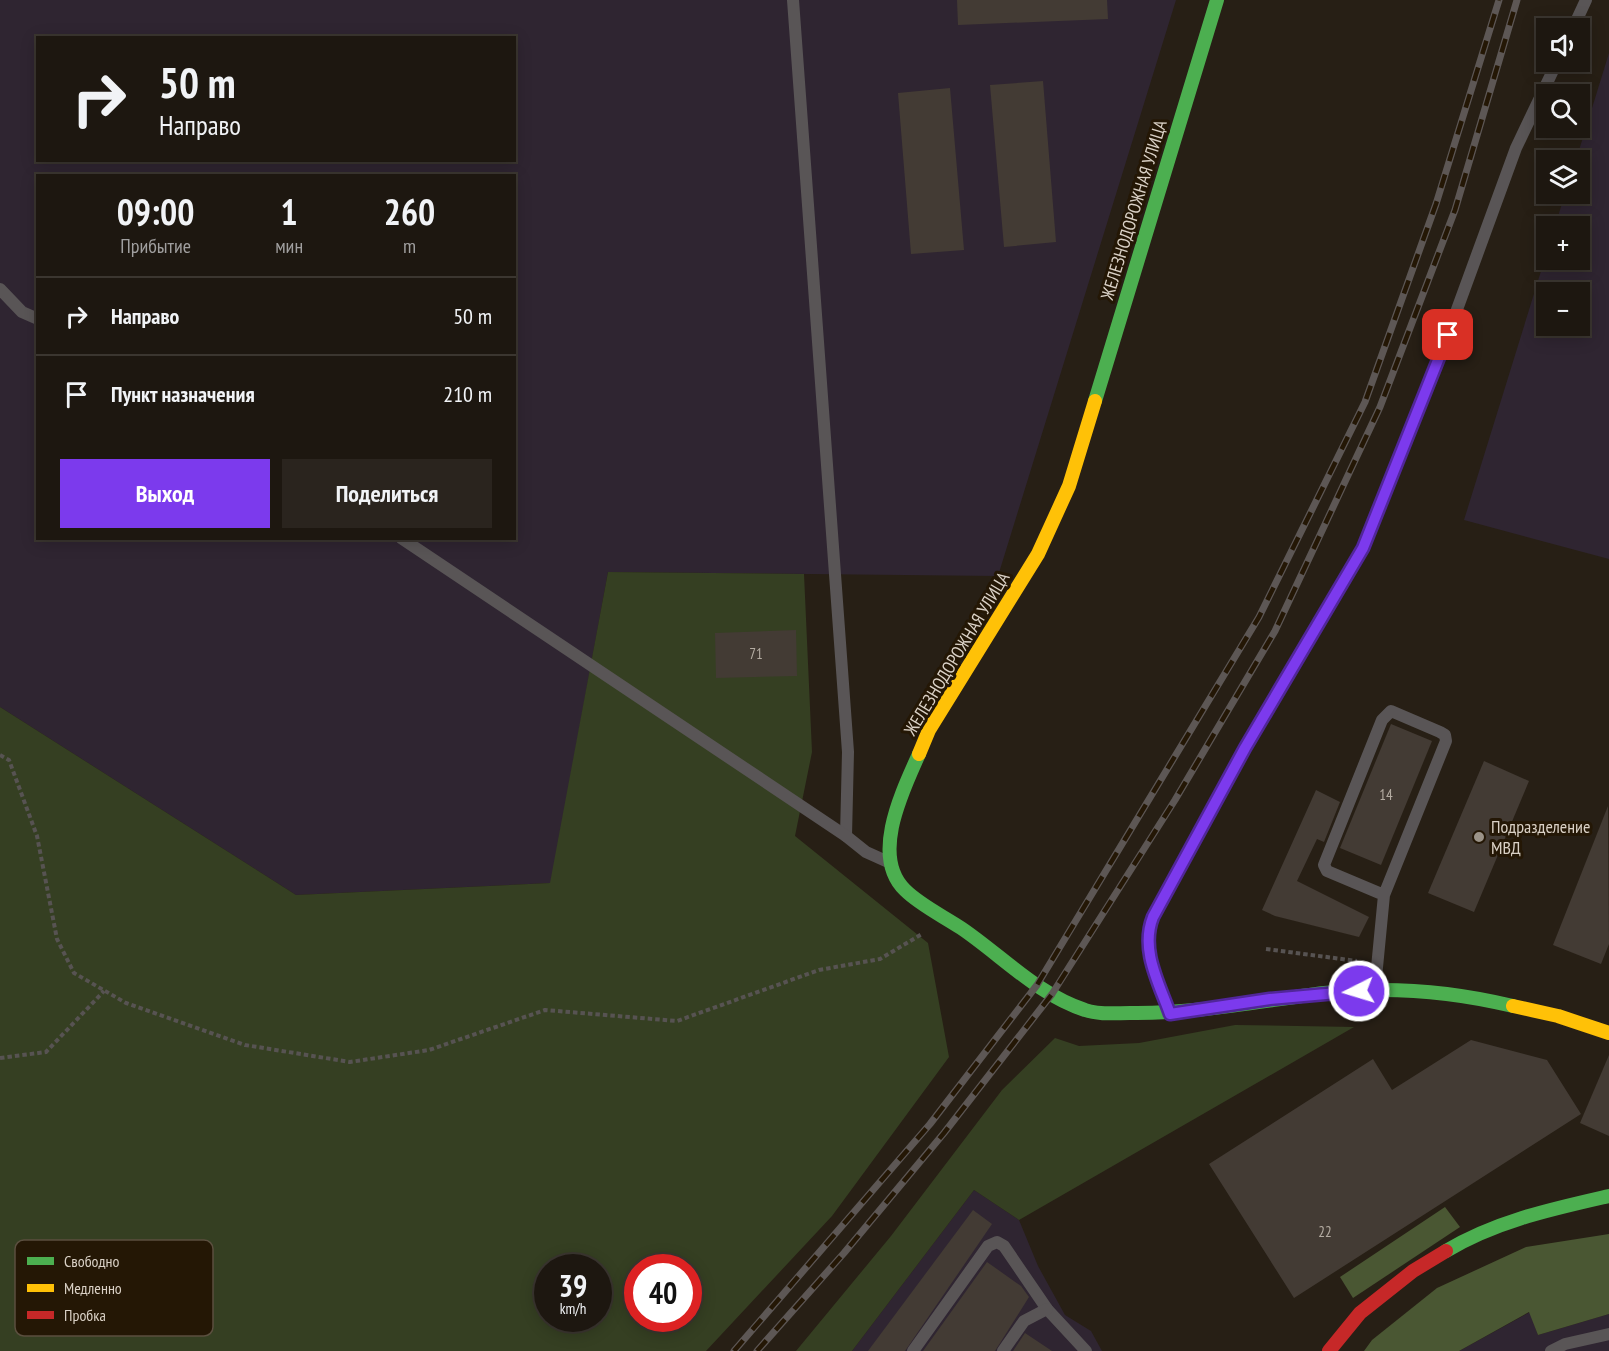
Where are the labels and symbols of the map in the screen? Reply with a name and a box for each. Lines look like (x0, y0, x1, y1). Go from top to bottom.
street label: ЖЕЛЕЗНОДОРОЖНАЯ УЛИЦА (1095, 117, 1172, 303)
pin (1422, 309, 1473, 360)
street label: ЖЕЛЕЗНОДОРОЖНАЯ УЛИЦА (898, 567, 1015, 741)
house number: 71 (749, 644, 763, 663)
house number: 14 (1379, 785, 1393, 804)
place label: Подразделение МВД (1491, 815, 1590, 859)
marker: Подразделение МВД (1472, 830, 1486, 844)
position arrow (1327, 959, 1391, 1023)
house number: 22 (1318, 1222, 1332, 1241)
legend (15, 1240, 213, 1336)
text: Свободно (64, 1251, 119, 1271)
speed limit sign: 40 (624, 1254, 702, 1332)
text: Медленно (64, 1278, 122, 1298)
text: Пробка (64, 1305, 106, 1325)

